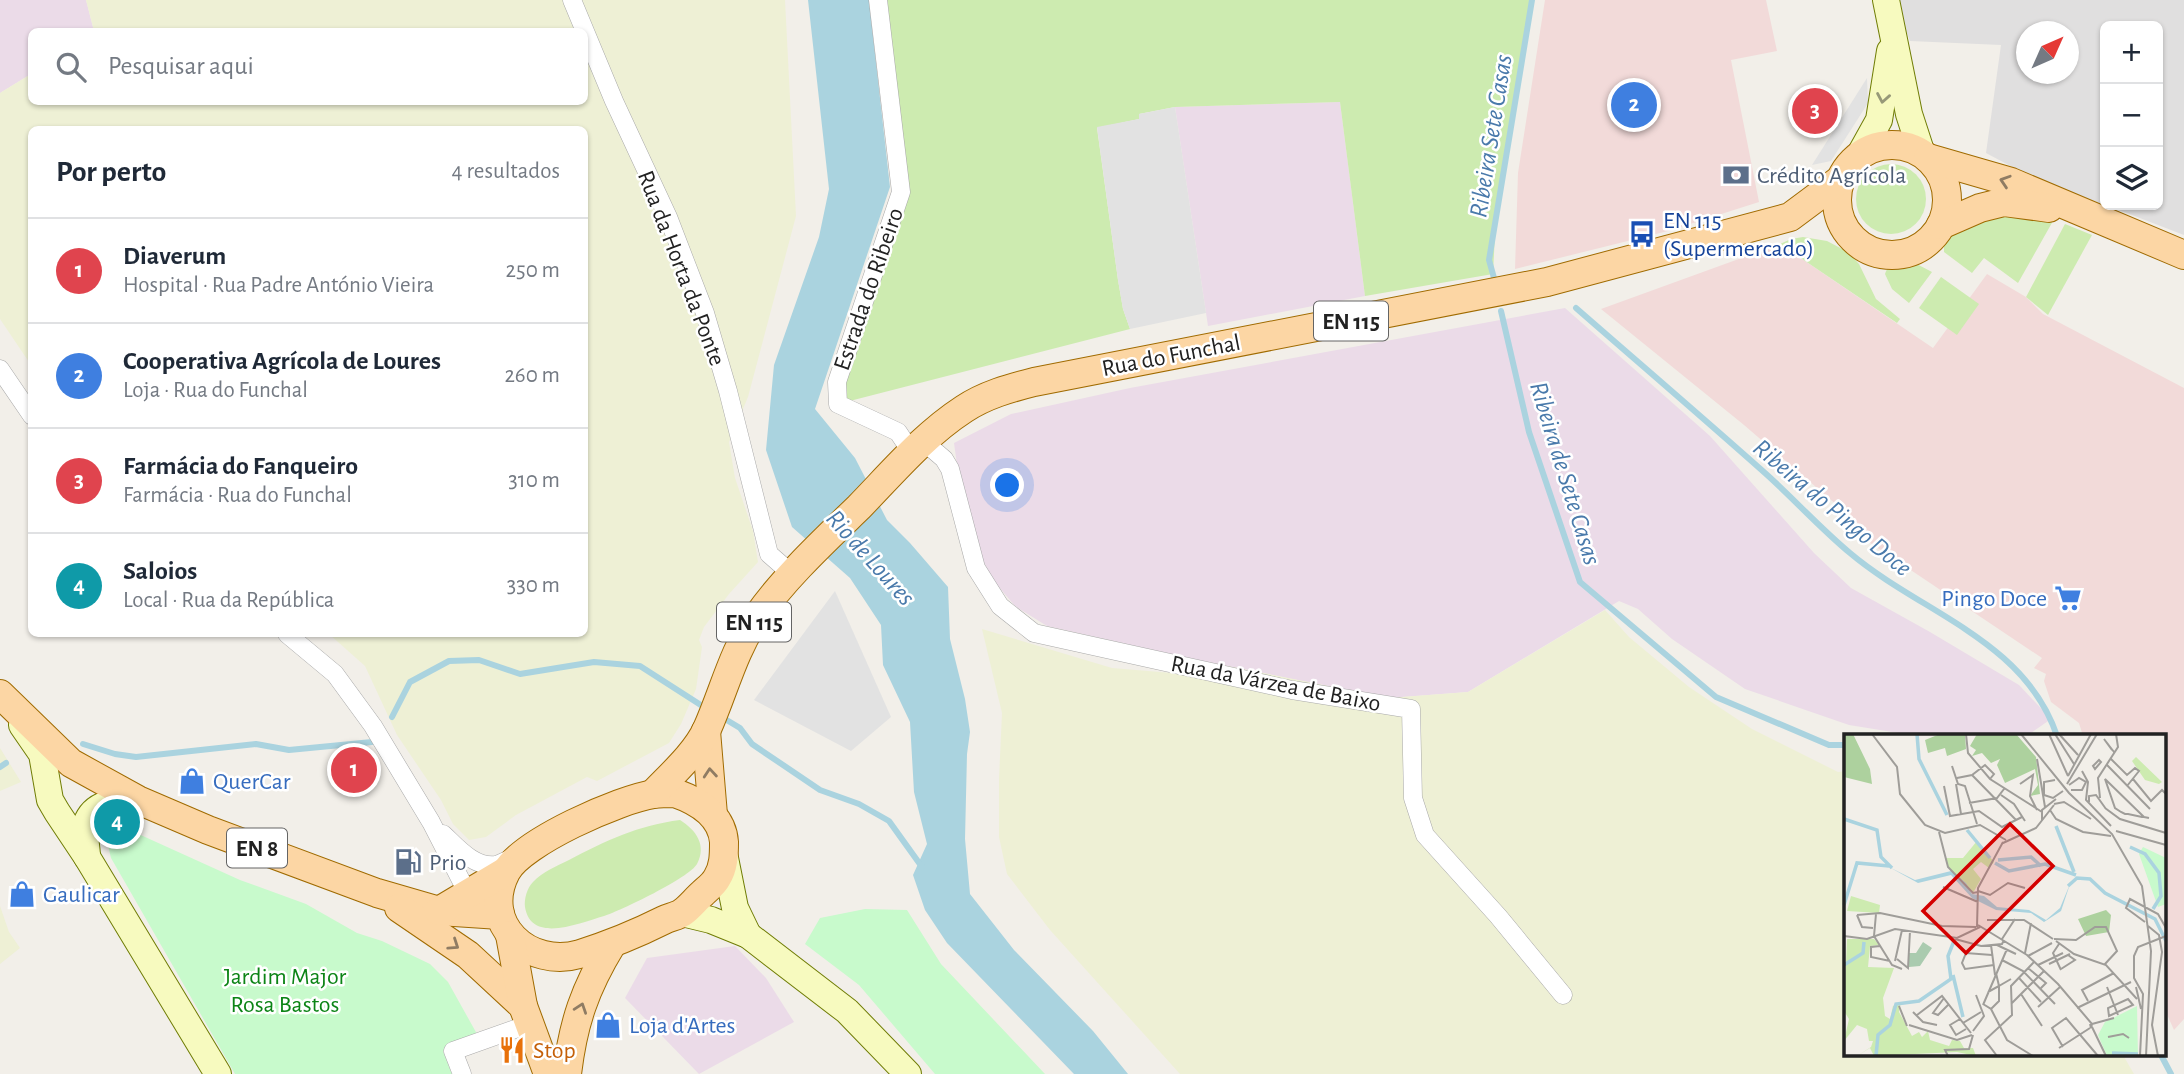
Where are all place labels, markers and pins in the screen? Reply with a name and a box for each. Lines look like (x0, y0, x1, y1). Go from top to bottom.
pin: 2 (1611, 79, 1657, 131)
pin: 3 (1792, 85, 1838, 137)
bank icon: Crédito Agrícola (1721, 160, 1751, 190)
place label: Crédito Agrícola (1757, 164, 1906, 188)
place label: EN 115 (Supermercado) (1663, 209, 1814, 261)
bus stop icon: EN 115 (Supermercado) (1627, 219, 1657, 249)
supermarket icon: Pingo Doce (2053, 583, 2083, 613)
place label: Pingo Doce (1941, 587, 2047, 611)
pin: 1 (331, 744, 377, 796)
shop icon: QuerCar (177, 766, 207, 796)
place label: QuerCar (213, 770, 291, 794)
pin: 4 (94, 796, 140, 848)
fuel station icon: Prio (393, 847, 423, 877)
place label: Prio (429, 851, 467, 875)
shop icon: Gaulicar (7, 879, 37, 909)
place label: Gaulicar (43, 883, 120, 907)
shop icon: Loja d'Artes (593, 1010, 623, 1040)
place label: Loja d'Artes (629, 1014, 735, 1038)
restaurant icon: Stop (497, 1035, 527, 1065)
place label: Stop (533, 1039, 576, 1063)

